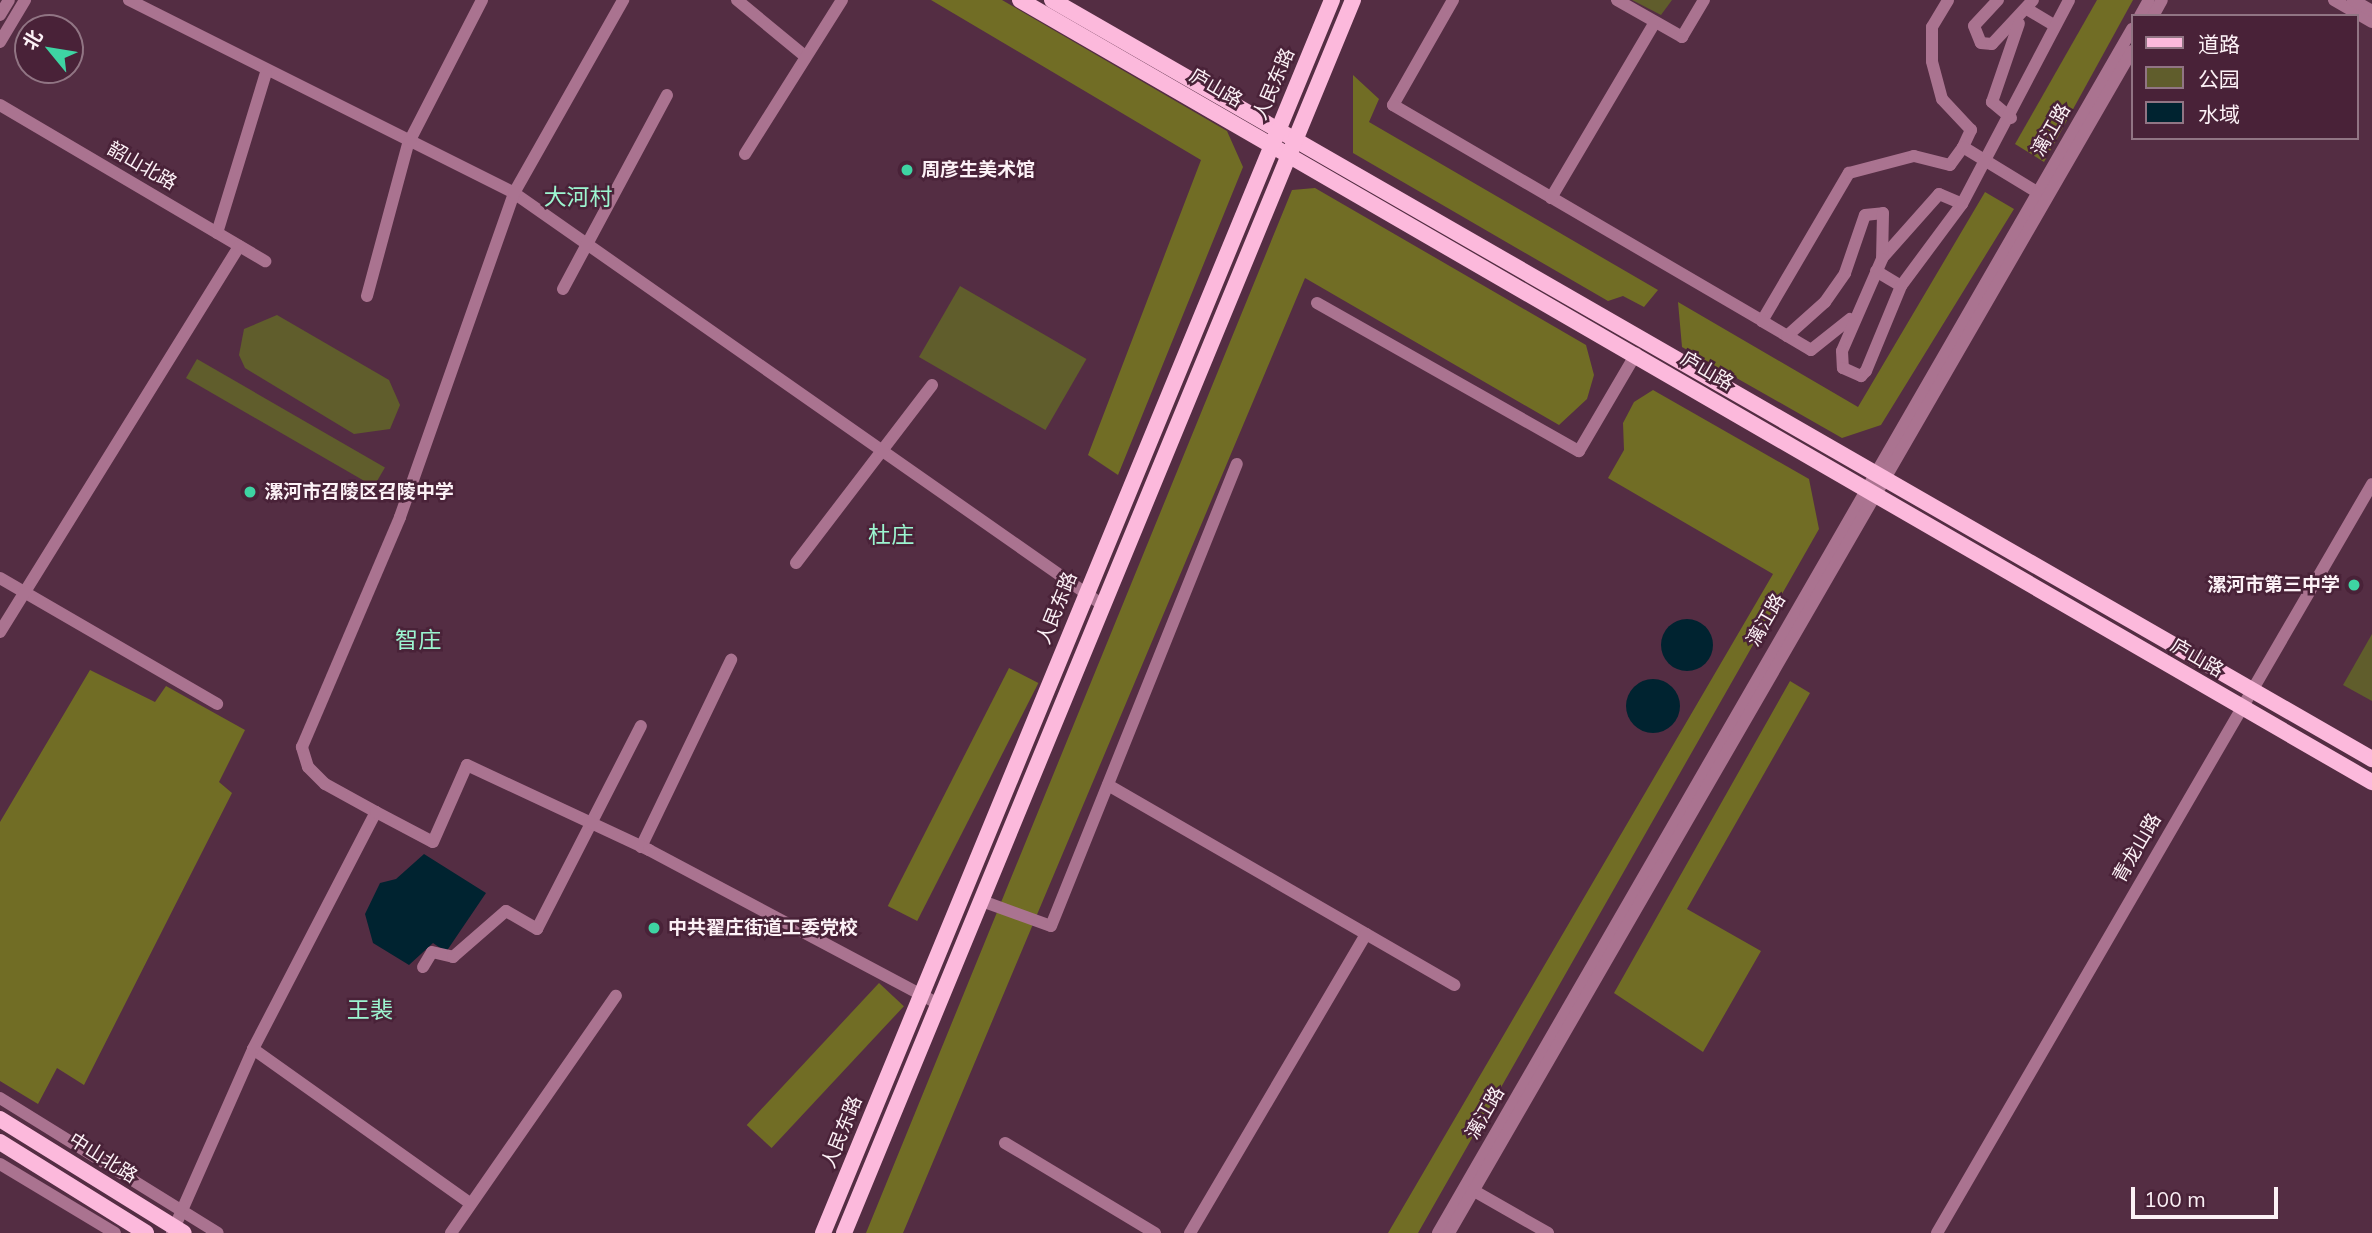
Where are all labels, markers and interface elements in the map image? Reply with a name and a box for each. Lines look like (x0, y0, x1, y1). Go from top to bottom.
north arrow (14, 14, 84, 84)
legend (2130, 14, 2358, 140)
text: 北 (17, 25, 48, 54)
text: 道路 (2198, 31, 2240, 57)
street label: 人民东路 (1249, 45, 1299, 123)
street label: 庐山路 (1186, 64, 1246, 112)
text: 公园 (2198, 66, 2240, 92)
street label: 漓江路 (2027, 100, 2075, 160)
text: 水域 (2198, 101, 2240, 127)
street label: 韶山北路 (103, 137, 181, 195)
place label: 周彦生美术馆 (921, 159, 1035, 181)
marker: 周彦生美术馆 (899, 162, 915, 178)
district label: 大河村 (544, 183, 612, 211)
street label: 庐山路 (1677, 347, 1737, 395)
place label: 漯河市召陵区召陵中学 (264, 481, 454, 503)
marker: 漯河市召陵区召陵中学 (242, 484, 258, 500)
district label: 杜庄 (868, 521, 914, 549)
street label: 人民东路 (1032, 568, 1082, 648)
place label: 漯河市第三中学 (2207, 574, 2340, 596)
marker: 漯河市第三中学 (2346, 577, 2362, 593)
street label: 漓江路 (1742, 590, 1790, 650)
district label: 智庄 (395, 626, 441, 654)
street label: 庐山路 (2167, 634, 2227, 682)
street label: 青龙山路 (2108, 809, 2166, 887)
place label: 中共翟庄街道工委党校 (668, 917, 858, 939)
marker: 中共翟庄街道工委党校 (646, 920, 662, 936)
district label: 王裴 (347, 996, 393, 1024)
street label: 漓江路 (1461, 1083, 1509, 1143)
street label: 人民东路 (817, 1092, 867, 1172)
street label: 中山北路 (65, 1128, 141, 1188)
scale bar (2134, 1174, 2281, 1218)
text: 100 m (2144, 1186, 2206, 1212)

